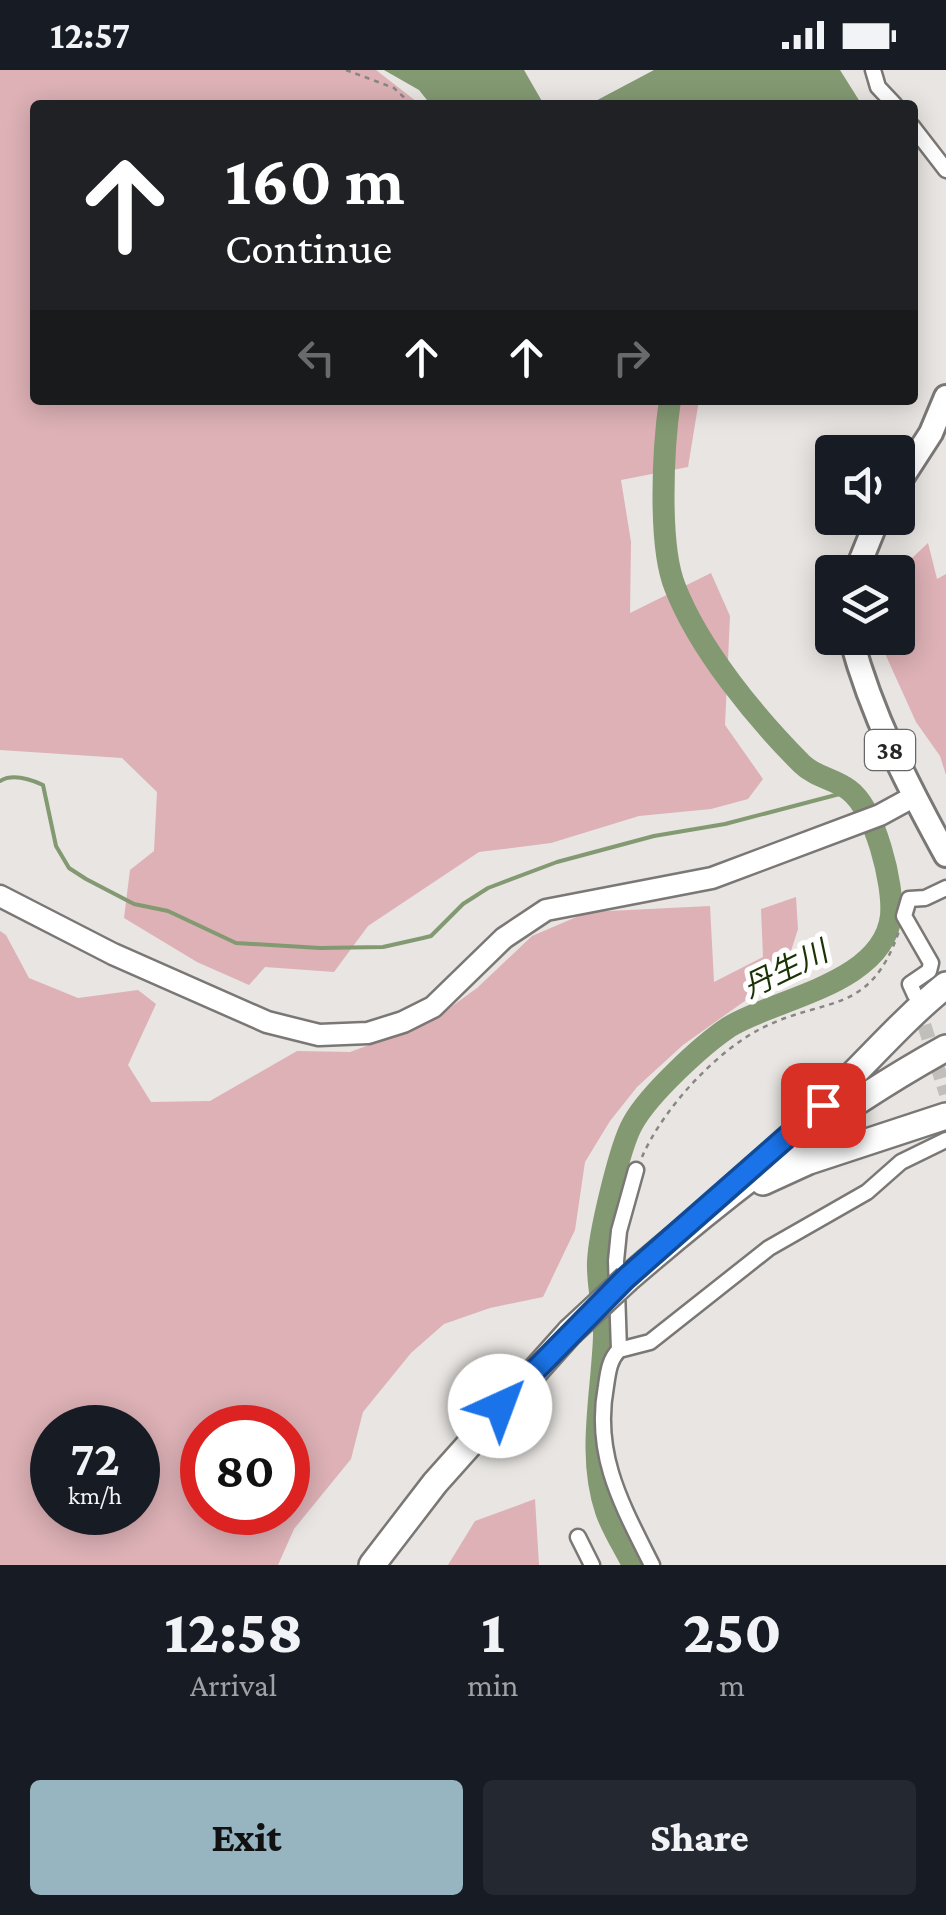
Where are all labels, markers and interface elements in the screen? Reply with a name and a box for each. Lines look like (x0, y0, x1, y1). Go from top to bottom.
text: 12:57 (50, 14, 130, 56)
icon: ahead (60, 140, 190, 270)
text: 160 m (225, 141, 405, 219)
text: Continue (225, 223, 392, 273)
icon: left (289, 330, 344, 385)
icon: ahead (394, 330, 449, 385)
icon: ahead (499, 330, 554, 385)
icon: right (604, 330, 659, 385)
map controls (815, 435, 915, 655)
button: sound (815, 435, 915, 535)
button: layers (815, 555, 915, 655)
road number: 38 (865, 730, 915, 770)
water label: 丹生川 (737, 933, 835, 1004)
pin (781, 1063, 866, 1148)
icon: arrive (796, 1078, 851, 1133)
position arrow (448, 1354, 552, 1458)
speed limit sign: 80 (180, 1405, 310, 1535)
text: 72 (70, 1430, 120, 1486)
text: km/h (68, 1482, 122, 1509)
text: 12:58 (164, 1598, 303, 1665)
text: 1 (481, 1598, 505, 1665)
text: 250 (683, 1598, 782, 1665)
text: Arrival (190, 1667, 277, 1703)
text: min (467, 1667, 518, 1703)
text: m (719, 1667, 745, 1703)
button: Exit (30, 1780, 463, 1895)
button: Share (483, 1780, 916, 1895)

